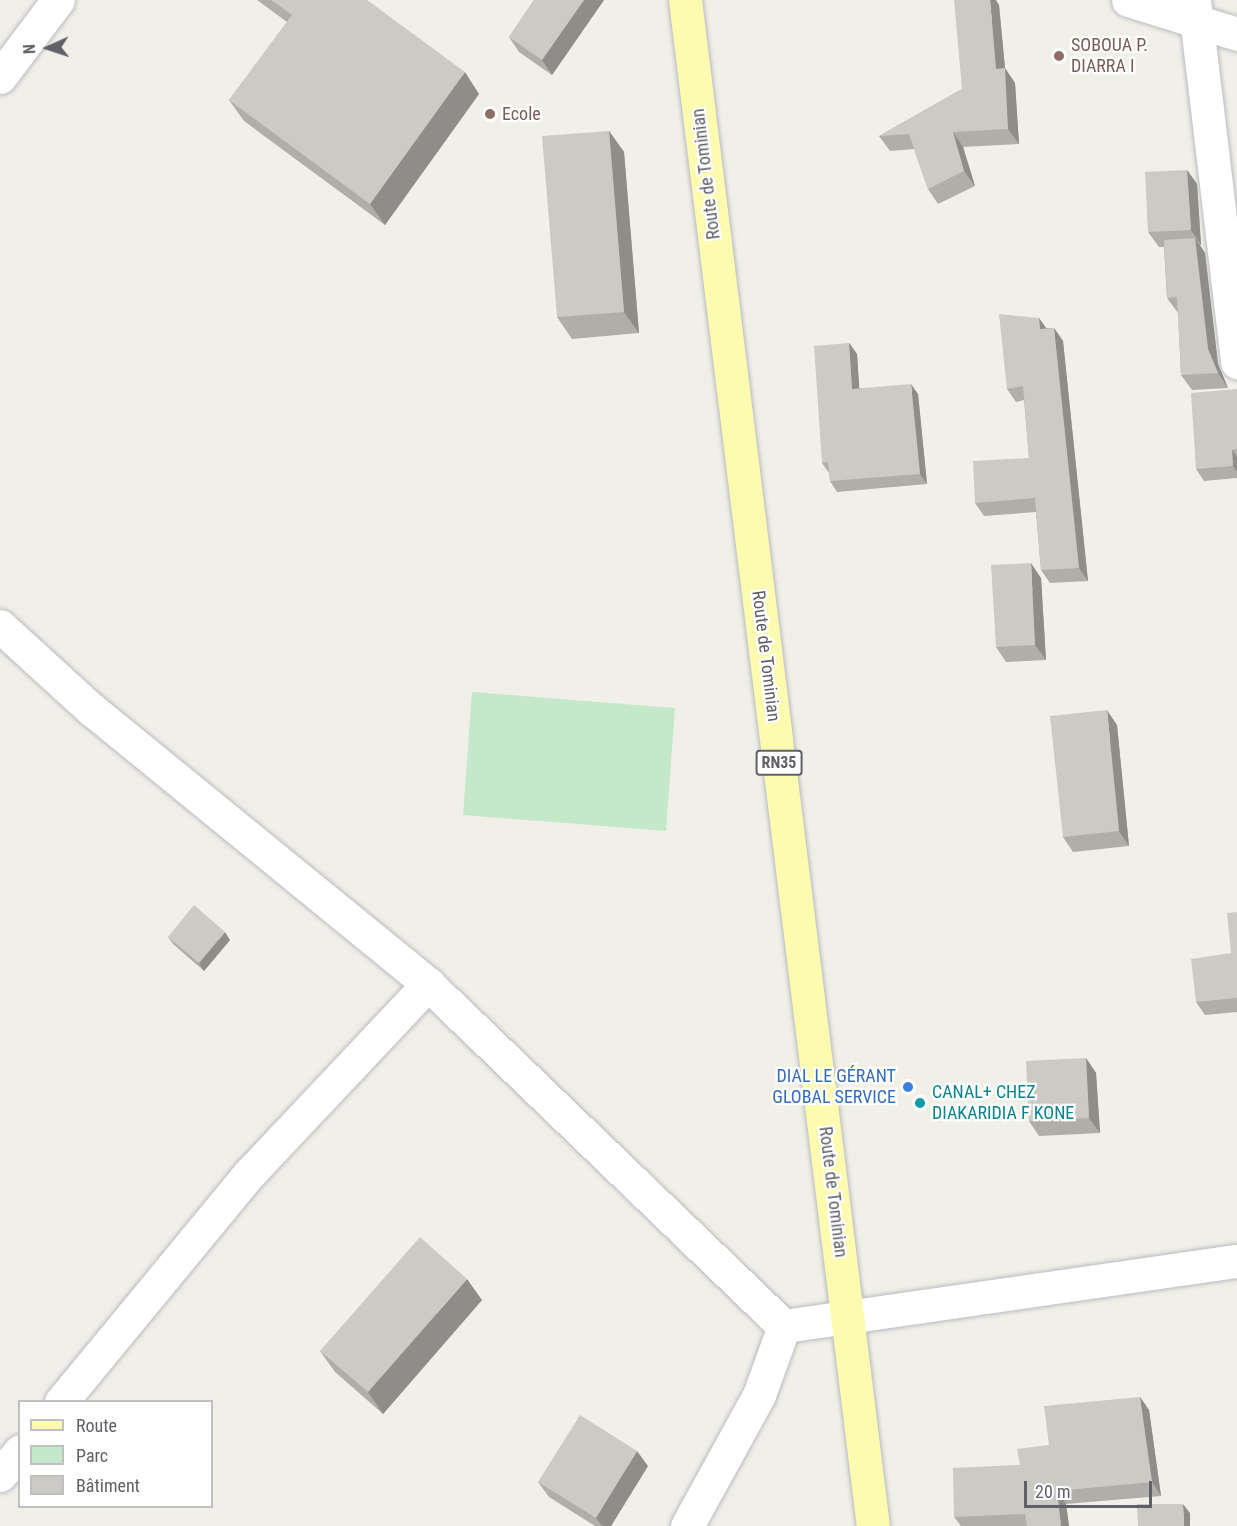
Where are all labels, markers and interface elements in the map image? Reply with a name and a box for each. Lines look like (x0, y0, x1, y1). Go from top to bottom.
north arrow (18, 18, 78, 78)
place label: SOBOUA P. DIARRA I (1071, 35, 1148, 78)
text: N (20, 44, 39, 54)
marker: SOBOUA P. DIARRA I (1052, 49, 1066, 63)
place label: Ecole (502, 103, 541, 125)
marker: Ecole (483, 107, 497, 121)
street label: Route de Tominian (687, 107, 725, 241)
street label: Route de Tominian (747, 589, 785, 723)
road number: RN35 (755, 750, 803, 776)
place label: DIAL LE GÉRANT GLOBAL SERVICE (772, 1066, 896, 1108)
marker: DIAL LE GÉRANT GLOBAL SERVICE (901, 1080, 915, 1094)
place label: CANAL+ CHEZ DIAKARIDIA F KONE (932, 1082, 1074, 1124)
marker: CANAL+ CHEZ DIAKARIDIA F KONE (913, 1096, 927, 1110)
street label: Route de Tominian (814, 1125, 852, 1259)
legend (18, 1400, 213, 1508)
text: Route (76, 1415, 117, 1436)
text: Parc (76, 1445, 108, 1466)
scale bar (1027, 1469, 1154, 1507)
text: Bâtiment (76, 1475, 140, 1496)
text: 20 m (1035, 1481, 1070, 1502)

